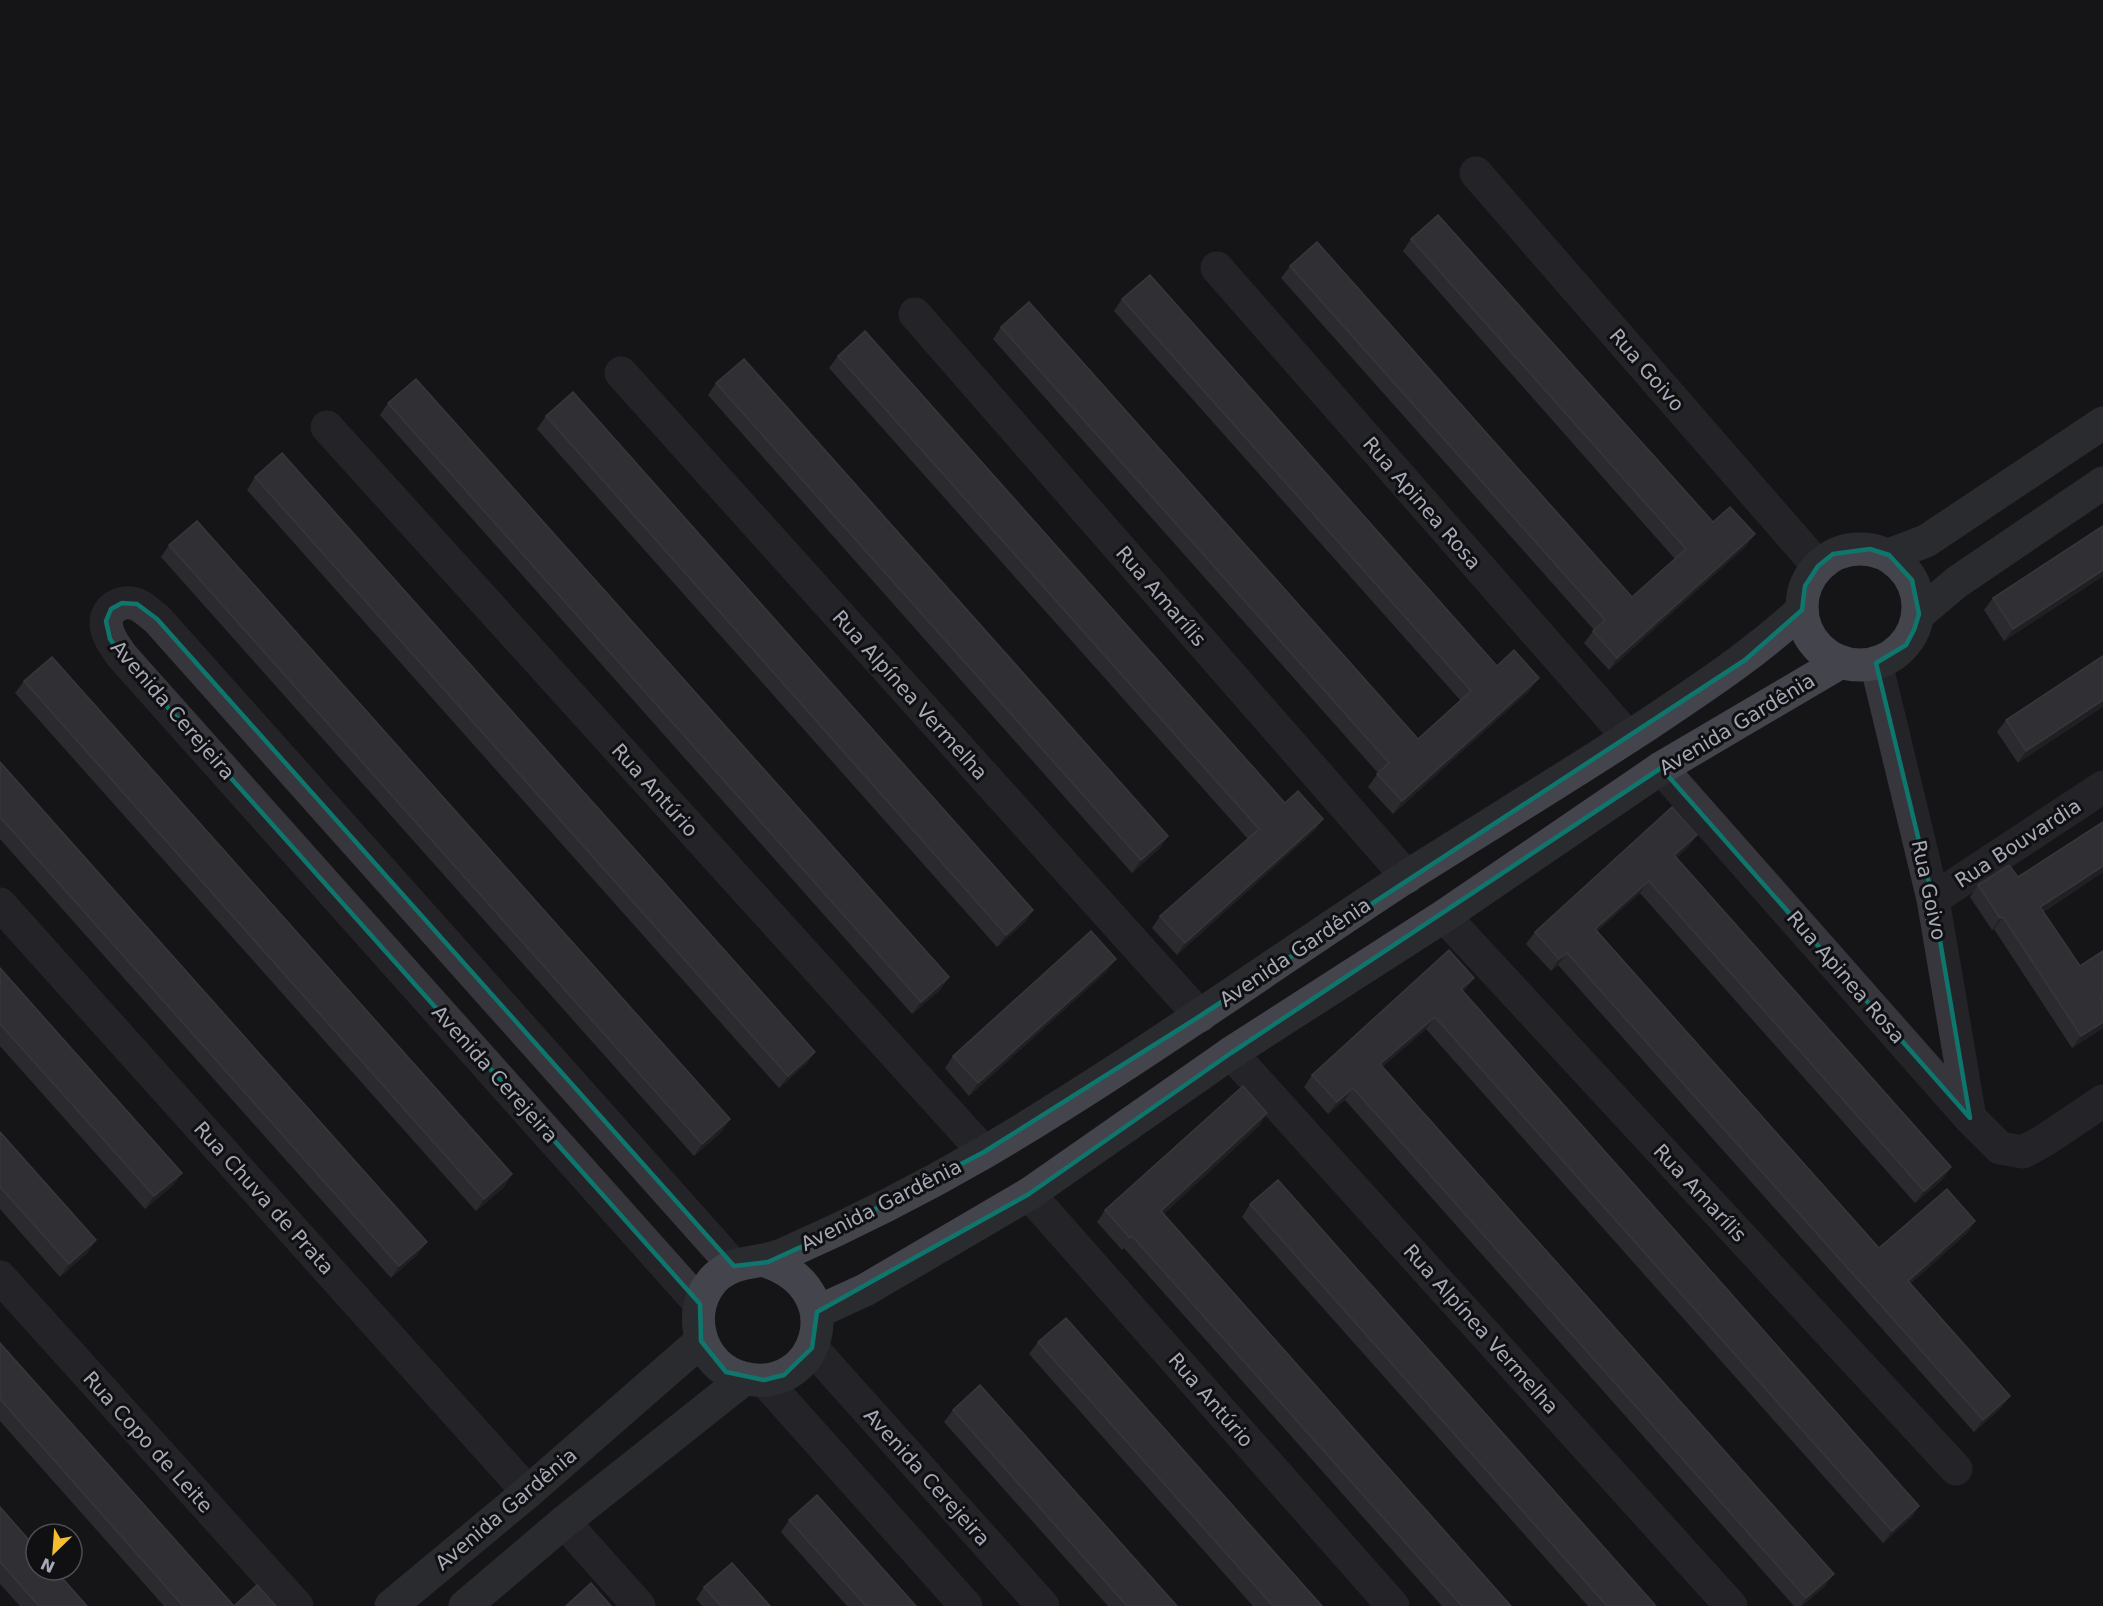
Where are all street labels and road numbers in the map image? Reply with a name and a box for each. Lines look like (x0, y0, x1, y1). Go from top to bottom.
street label: Rua Goivo (1605, 324, 1689, 416)
street label: Rua Apinea Rosa (1358, 432, 1486, 574)
street label: Rua Amarílis (1111, 541, 1211, 651)
street label: Rua Alpínea Vermelha (827, 605, 993, 785)
street label: Avenida Cerejeira (106, 636, 240, 784)
street label: Avenida Gardênia (1655, 668, 1819, 780)
street label: Rua Antúrio (607, 738, 703, 842)
street label: Rua Bouvardia (1950, 793, 2086, 893)
street label: Rua Goivo (1907, 838, 1951, 942)
street label: Avenida Gardênia (1215, 892, 1375, 1012)
street label: Rua Apinea Rosa (1782, 906, 1910, 1048)
street label: Avenida Cerejeira (427, 1000, 563, 1148)
street label: Rua Chuva de Prata (189, 1117, 339, 1279)
street label: Rua Amarílis (1649, 1139, 1751, 1247)
street label: Avenida Gardênia (797, 1154, 965, 1256)
street label: Rua Alpínea Vermelha (1398, 1239, 1564, 1419)
street label: Rua Antúrio (1164, 1348, 1258, 1452)
street label: Rua Copo de Leite (78, 1366, 218, 1518)
street label: Avenida Cerejeira (859, 1403, 995, 1551)
street label: Avenida Gardênia (430, 1443, 582, 1575)

